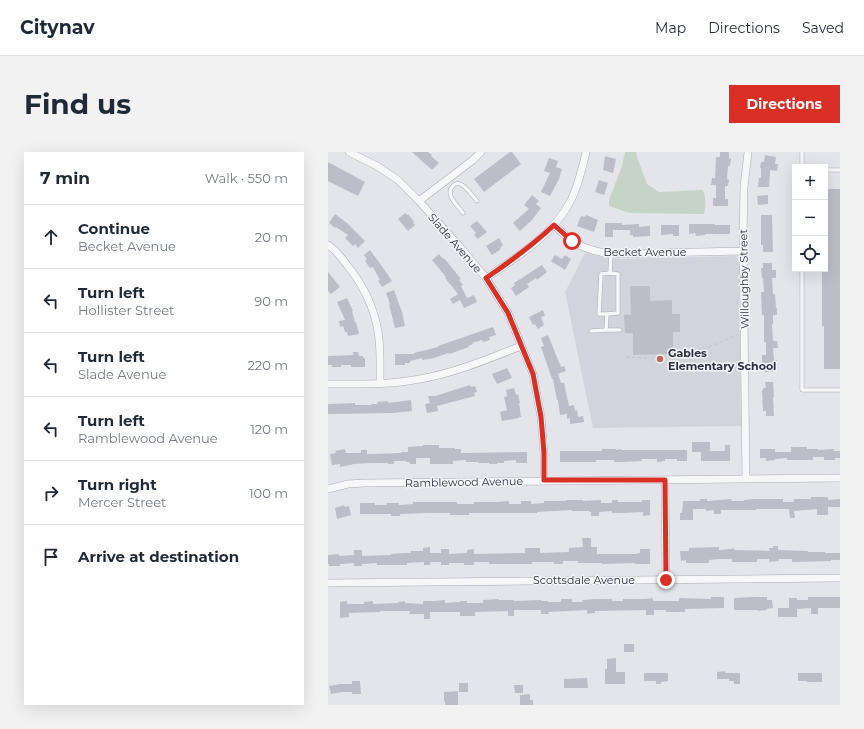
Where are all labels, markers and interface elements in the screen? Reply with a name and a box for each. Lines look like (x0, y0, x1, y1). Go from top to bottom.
text: Citynav (20, 16, 95, 39)
text: Map (655, 19, 686, 37)
text: Directions (708, 19, 780, 37)
text: Saved (802, 19, 844, 37)
button: Directions (729, 85, 840, 123)
text: Find us (24, 87, 131, 121)
map controls (792, 164, 828, 272)
button: + (792, 164, 828, 200)
text: 7 min (40, 168, 90, 188)
text: Walk · 550 m (205, 170, 288, 186)
button: − (792, 200, 828, 236)
street label: Slade Avenue (425, 210, 485, 276)
text: Continue (78, 219, 150, 238)
icon: ahead (40, 226, 62, 248)
text: 20 m (255, 229, 288, 245)
street label: Willoughby Street (736, 229, 752, 329)
route start (563, 232, 581, 250)
button: locate (792, 236, 828, 272)
text: Becket Avenue (78, 238, 176, 254)
street label: Becket Avenue (604, 245, 687, 259)
text: Turn left (78, 283, 145, 302)
icon: left (40, 290, 62, 312)
text: 90 m (254, 293, 288, 309)
text: Hollister Street (78, 302, 174, 318)
place label: Gables Elementary School (668, 346, 776, 373)
text: Turn left (78, 347, 145, 366)
icon: left (40, 354, 62, 376)
marker: Gables Elementary School (655, 354, 665, 364)
text: 220 m (247, 357, 288, 373)
text: Slade Avenue (78, 366, 166, 382)
text: Turn left (78, 411, 145, 430)
icon: left (40, 418, 62, 440)
text: 120 m (250, 421, 288, 437)
text: Ramblewood Avenue (78, 430, 218, 446)
street label: Ramblewood Avenue (405, 474, 524, 490)
text: Turn right (78, 475, 157, 494)
icon: right (40, 482, 62, 504)
text: 100 m (249, 485, 288, 501)
text: Mercer Street (78, 494, 166, 510)
icon: arrive (40, 546, 62, 568)
text: Arrive at destination (78, 547, 239, 566)
route end (657, 571, 675, 589)
street label: Scottsdale Avenue (533, 573, 635, 587)

